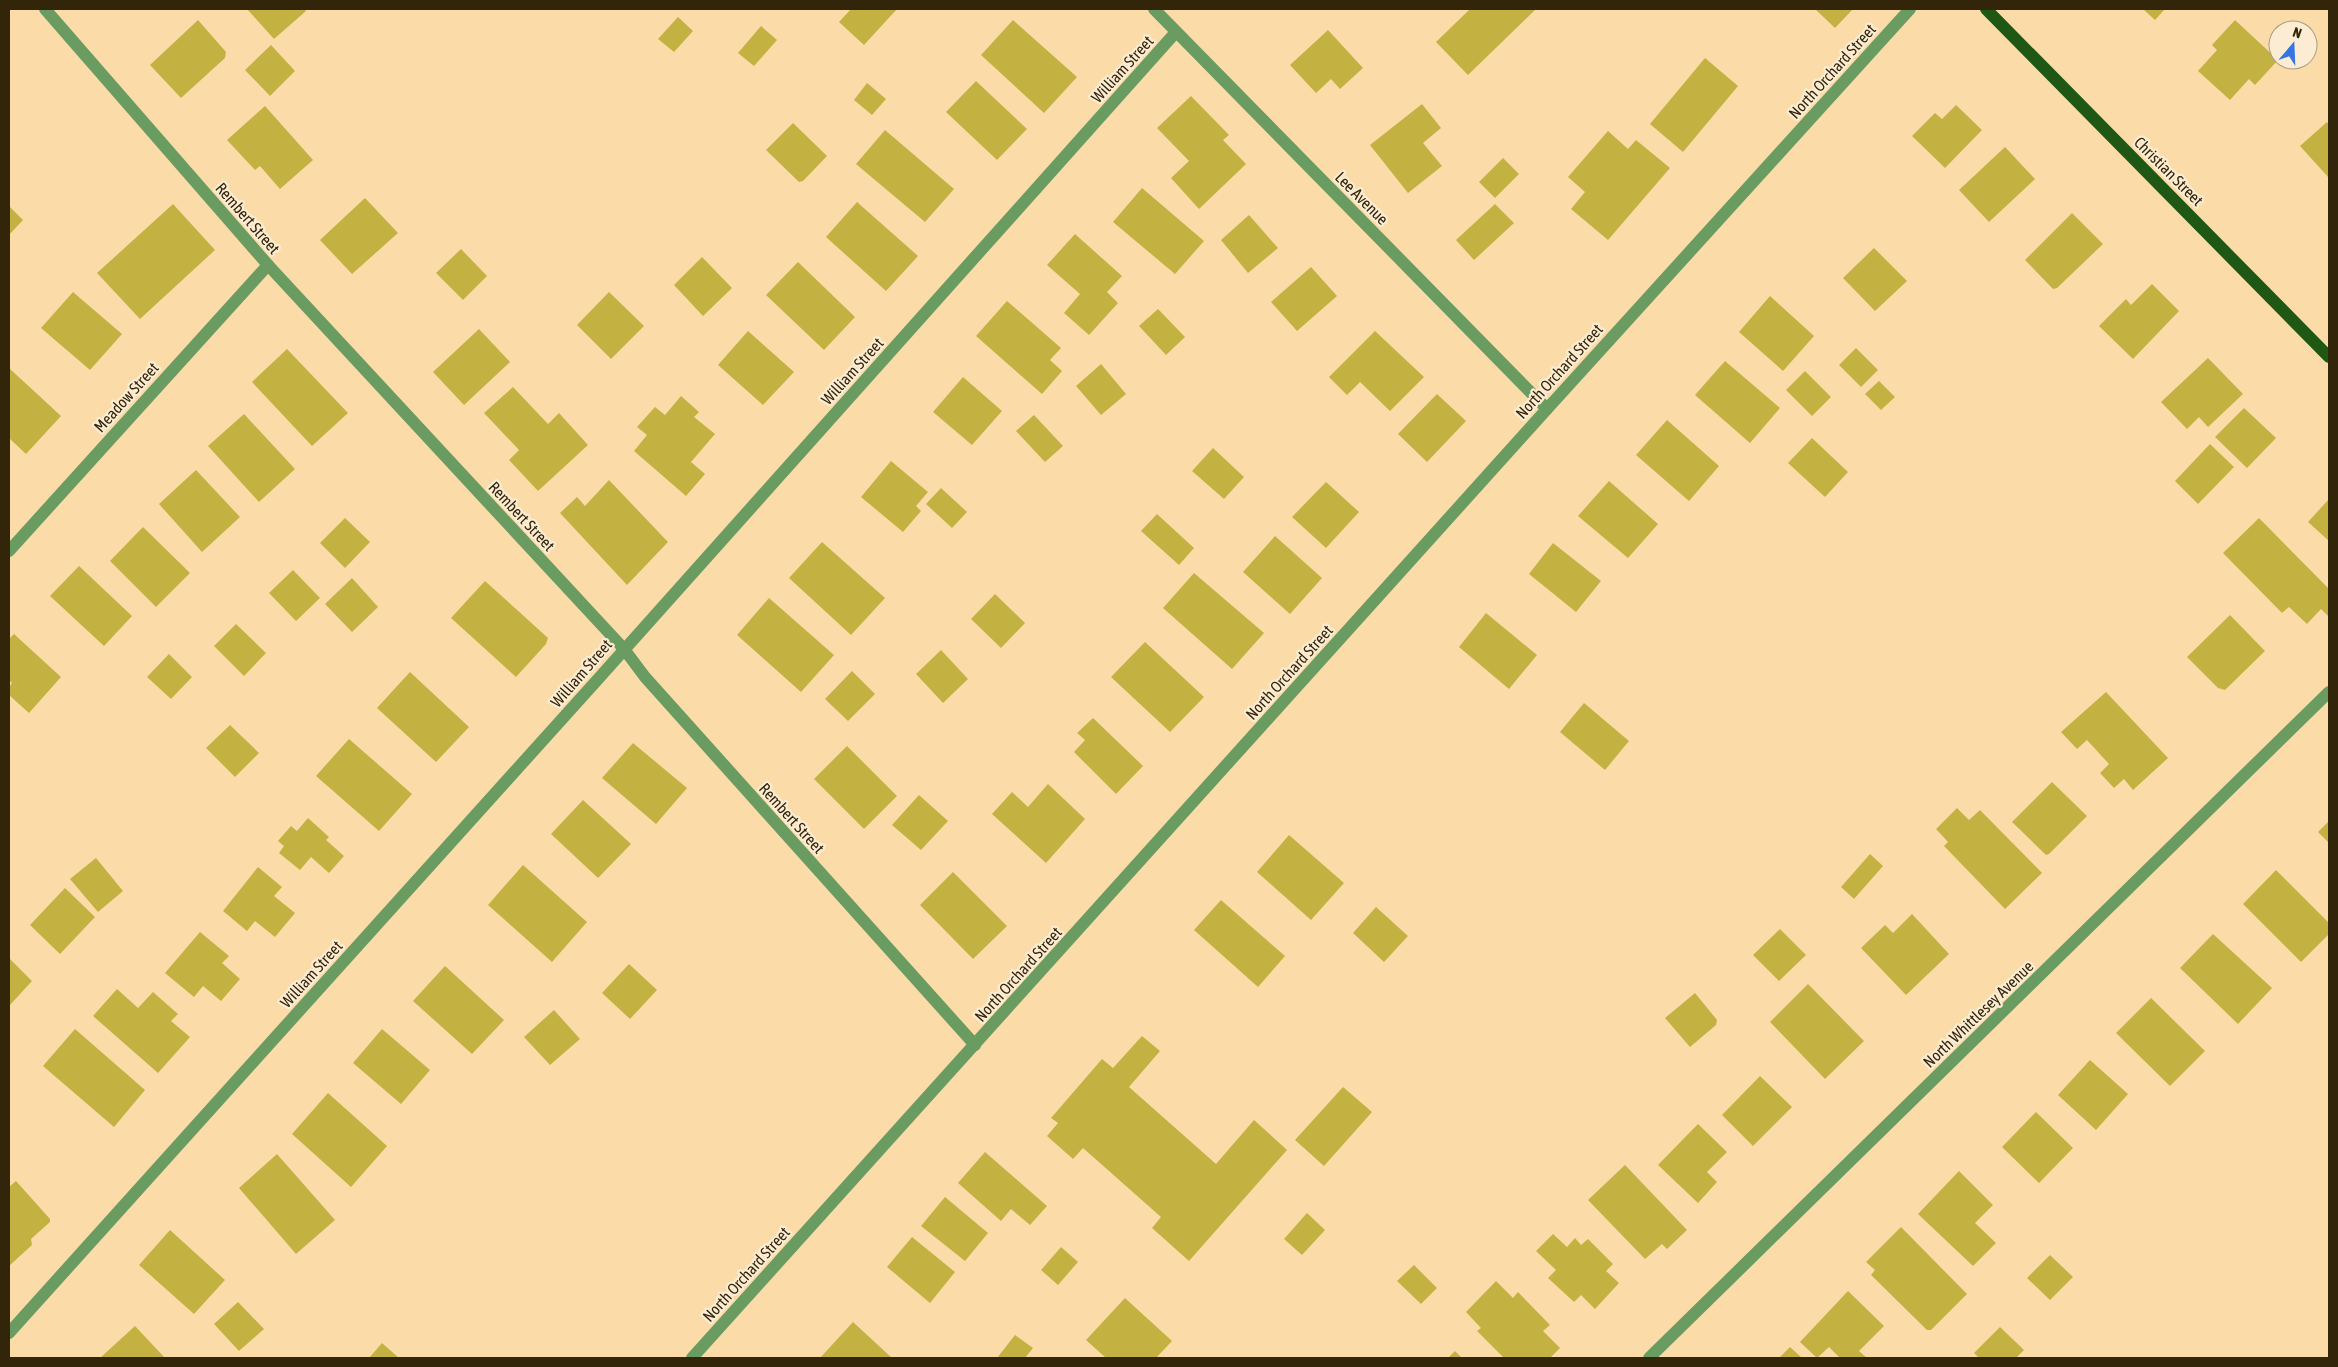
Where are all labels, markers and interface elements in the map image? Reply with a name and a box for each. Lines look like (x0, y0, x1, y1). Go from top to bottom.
street label: North Orchard Street (1785, 20, 1879, 122)
north arrow (2268, 20, 2318, 70)
text: N (2291, 24, 2304, 42)
street label: William Street (1087, 32, 1157, 106)
street label: Christian Street (2131, 133, 2207, 209)
street label: Lee Avenue (1332, 168, 1392, 228)
street label: Rembert Street (212, 179, 284, 257)
street label: North Orchard Street (1512, 320, 1606, 422)
street label: William Street (817, 334, 887, 408)
street label: Meadow Street (90, 358, 162, 435)
street label: Rembert Street (485, 478, 559, 555)
street label: North Orchard Street (1242, 621, 1336, 723)
street label: William Street (547, 635, 616, 710)
street label: Rembert Street (756, 779, 828, 857)
street label: North Orchard Street (971, 923, 1065, 1025)
street label: William Street (276, 937, 346, 1011)
street label: North Whittlesey Avenue (1919, 957, 2037, 1072)
street label: North Orchard Street (699, 1223, 793, 1325)

